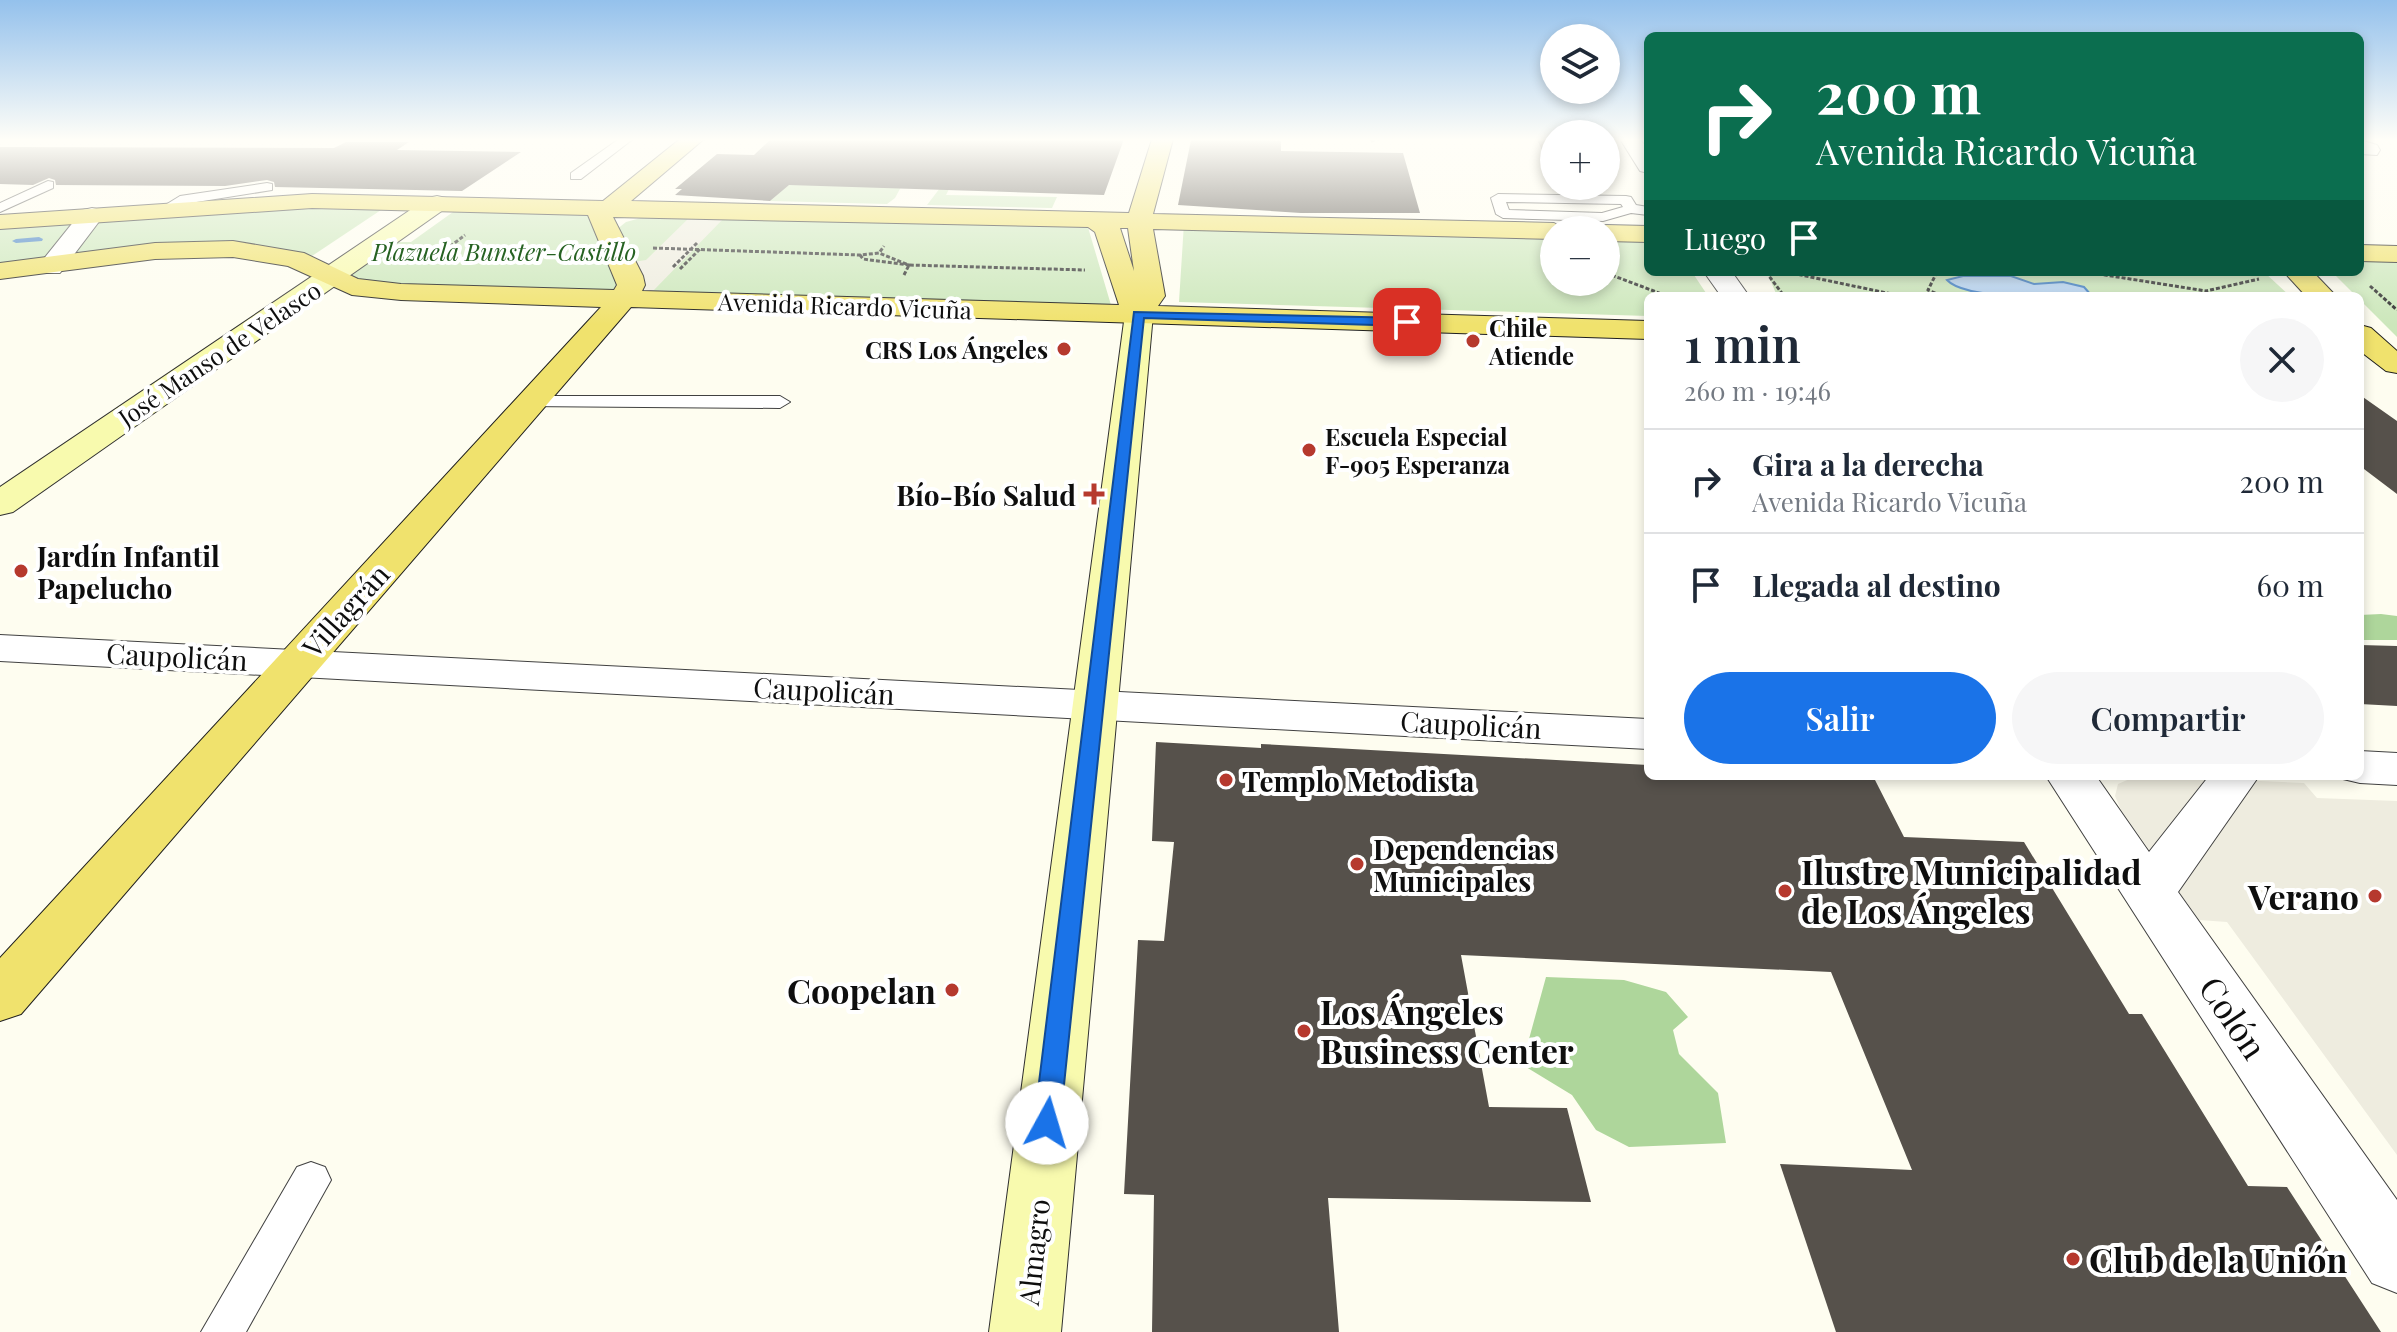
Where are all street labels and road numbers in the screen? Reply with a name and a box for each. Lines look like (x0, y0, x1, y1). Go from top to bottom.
street label: José Manso de Velasco (111, 273, 326, 433)
street label: Avenida Ricardo Vicuña (717, 285, 972, 325)
street label: Villagrán (293, 555, 397, 665)
street label: Caupolicán (105, 634, 249, 678)
street label: Caupolicán (752, 668, 896, 712)
street label: Caupolicán (1399, 702, 1543, 746)
street label: Colón (2190, 967, 2278, 1067)
street label: Almagro (1009, 1197, 1057, 1308)

